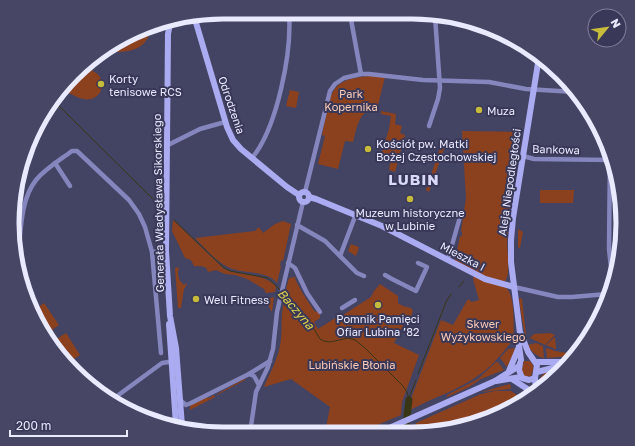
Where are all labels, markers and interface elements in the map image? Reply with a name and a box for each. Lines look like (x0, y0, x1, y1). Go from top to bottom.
north arrow (587, 8, 627, 48)
text: N (608, 16, 624, 30)
place label: Korty tenisowe RCS (109, 72, 182, 98)
street label: Odrodzenia (216, 74, 248, 136)
marker: Korty tenisowe RCS (96, 79, 106, 89)
park label: Park Kopernika (324, 87, 378, 113)
place label: Muza (487, 104, 515, 117)
marker: Muza (474, 105, 484, 115)
street label: Generała Władysława Sikorskiego (150, 113, 166, 292)
street label: Aleja Niepodległości (495, 127, 523, 236)
place label: Kościół pw. Matki Bożej Częstochowskiej (376, 137, 496, 163)
street label: Bankowa (532, 142, 580, 156)
marker: Kościół pw. Matki Bożej Częstochowskiej (363, 144, 373, 154)
district label: LUBIN (388, 170, 440, 188)
marker: Muzeum historyczne w Lubinie (405, 194, 415, 204)
place label: Muzeum historyczne w Lubinie (355, 206, 465, 232)
street label: Mieszka I (438, 239, 488, 273)
water label: Baczyna (274, 286, 318, 333)
place label: Well Fitness (204, 293, 269, 306)
marker: Well Fitness (191, 294, 201, 304)
marker: Pomnik Pamięci Ofiar Lubina ’82 (373, 300, 383, 310)
place label: Pomnik Pamięci Ofiar Lubina ’82 (336, 312, 420, 338)
park label: Skwer Wyżykowskiego (441, 317, 526, 343)
park label: Lubińskie Błonia (309, 358, 395, 371)
scale bar (10, 412, 127, 438)
text: 200 m (16, 418, 51, 433)

